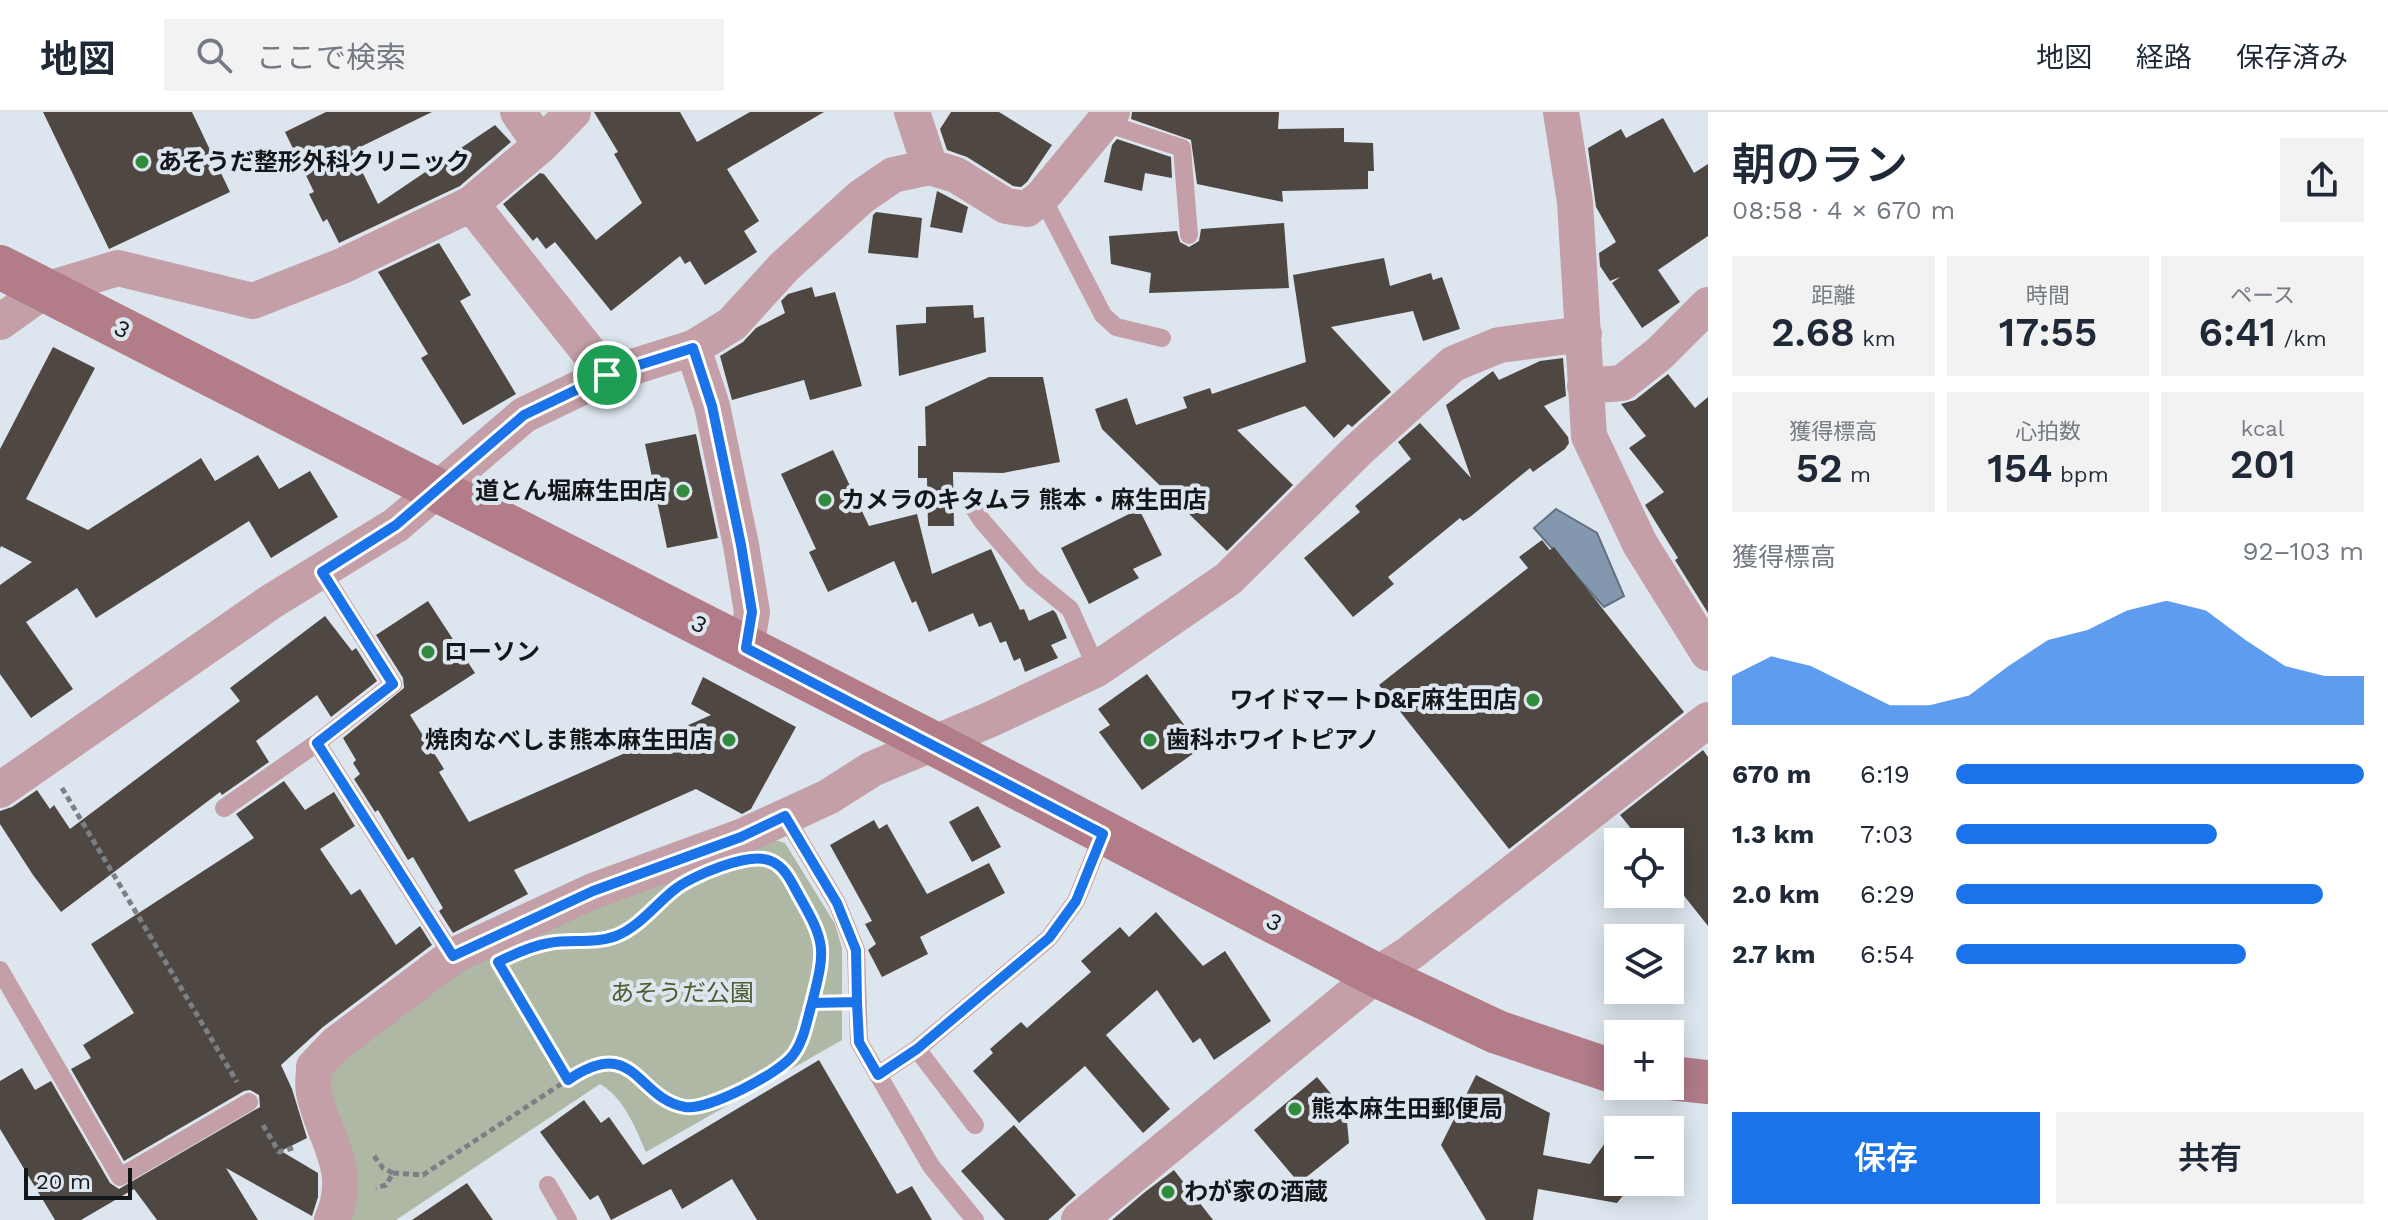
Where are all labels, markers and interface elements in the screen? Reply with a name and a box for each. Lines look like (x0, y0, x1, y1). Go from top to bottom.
search box (164, 19, 724, 91)
icon: search (192, 33, 236, 77)
text: 地図 (40, 37, 116, 81)
text: ここで検索 (256, 40, 406, 75)
text: 地図 (2036, 41, 2092, 74)
text: 経路 (2136, 41, 2192, 74)
text: 保存済み (2236, 41, 2348, 74)
button: share (2280, 138, 2364, 222)
text: 朝のラン (1732, 139, 1908, 191)
place label: あそうだ整形外科クリニック (158, 148, 470, 176)
marker: あそうだ整形外科クリニック (133, 153, 151, 171)
text: 08:58 · 4 × 670 m (1732, 195, 1955, 225)
text: 距離 (1811, 283, 1855, 308)
text: 時間 (2026, 283, 2070, 308)
text: ペース (2230, 283, 2295, 308)
text: 2.68 (1771, 309, 1855, 356)
text: 17:55 (1999, 309, 2097, 356)
text: 6:41 (2199, 309, 2276, 356)
street label: 3 (109, 313, 135, 345)
text: km (1855, 326, 1896, 351)
text: /km (2276, 326, 2327, 351)
pin (573, 341, 641, 409)
icon: arrive (585, 353, 629, 397)
text: kcal (2241, 416, 2284, 441)
text: 獲得標高 (1789, 419, 1877, 444)
text: 心拍数 (2015, 419, 2081, 444)
text: 201 (2230, 441, 2296, 488)
text: 52 (1796, 445, 1843, 492)
text: 154 (1987, 445, 2053, 492)
text: m (1843, 462, 1871, 487)
text: bpm (2053, 462, 2109, 487)
place label: 道とん堀麻生田店 (475, 477, 667, 505)
marker: 道とん堀麻生田店 (674, 482, 692, 500)
place label: カメラのキタムラ 熊本・麻生田店 (841, 486, 1207, 514)
marker: カメラのキタムラ 熊本・麻生田店 (816, 491, 834, 509)
text: 92–103 m (2243, 536, 2364, 566)
text: 獲得標高 (1732, 542, 1836, 572)
street label: 3 (686, 608, 712, 640)
place label: ローソン (444, 638, 540, 666)
marker: ローソン (419, 643, 437, 661)
place label: ワイドマートD&F麻生田店 (1230, 686, 1517, 714)
marker: ワイドマートD&F麻生田店 (1524, 691, 1542, 709)
place label: 焼肉なべしま熊本麻生田店 (425, 726, 713, 754)
place label: 歯科ホワイトピアノ (1166, 726, 1380, 754)
marker: 焼肉なべしま熊本麻生田店 (720, 731, 738, 749)
marker: 歯科ホワイトピアノ (1141, 731, 1159, 749)
text: 670 m (1732, 759, 1811, 789)
text: 6:19 (1860, 759, 1910, 789)
text: 1.3 km (1732, 819, 1814, 849)
text: 7:03 (1860, 819, 1913, 849)
map controls (1604, 828, 1684, 1196)
button: locate (1604, 828, 1684, 908)
text: 2.0 km (1732, 879, 1820, 909)
text: 6:29 (1860, 879, 1915, 909)
street label: 3 (1261, 906, 1287, 938)
button: layers (1604, 924, 1684, 1004)
text: 2.7 km (1732, 939, 1815, 969)
text: 6:54 (1860, 939, 1915, 969)
park label: あそうだ公園 (610, 979, 754, 1007)
button: + (1604, 1020, 1684, 1100)
place label: 熊本麻生田郵便局 (1311, 1095, 1503, 1123)
marker: 熊本麻生田郵便局 (1286, 1100, 1304, 1118)
button: 保存 (1732, 1112, 2040, 1204)
button: 共有 (2056, 1112, 2364, 1204)
button: − (1604, 1116, 1684, 1196)
scale bar (24, 1164, 132, 1200)
text: 20 m (36, 1169, 91, 1194)
place label: わが家の酒蔵 (1184, 1178, 1328, 1206)
marker: わが家の酒蔵 (1159, 1183, 1177, 1201)

